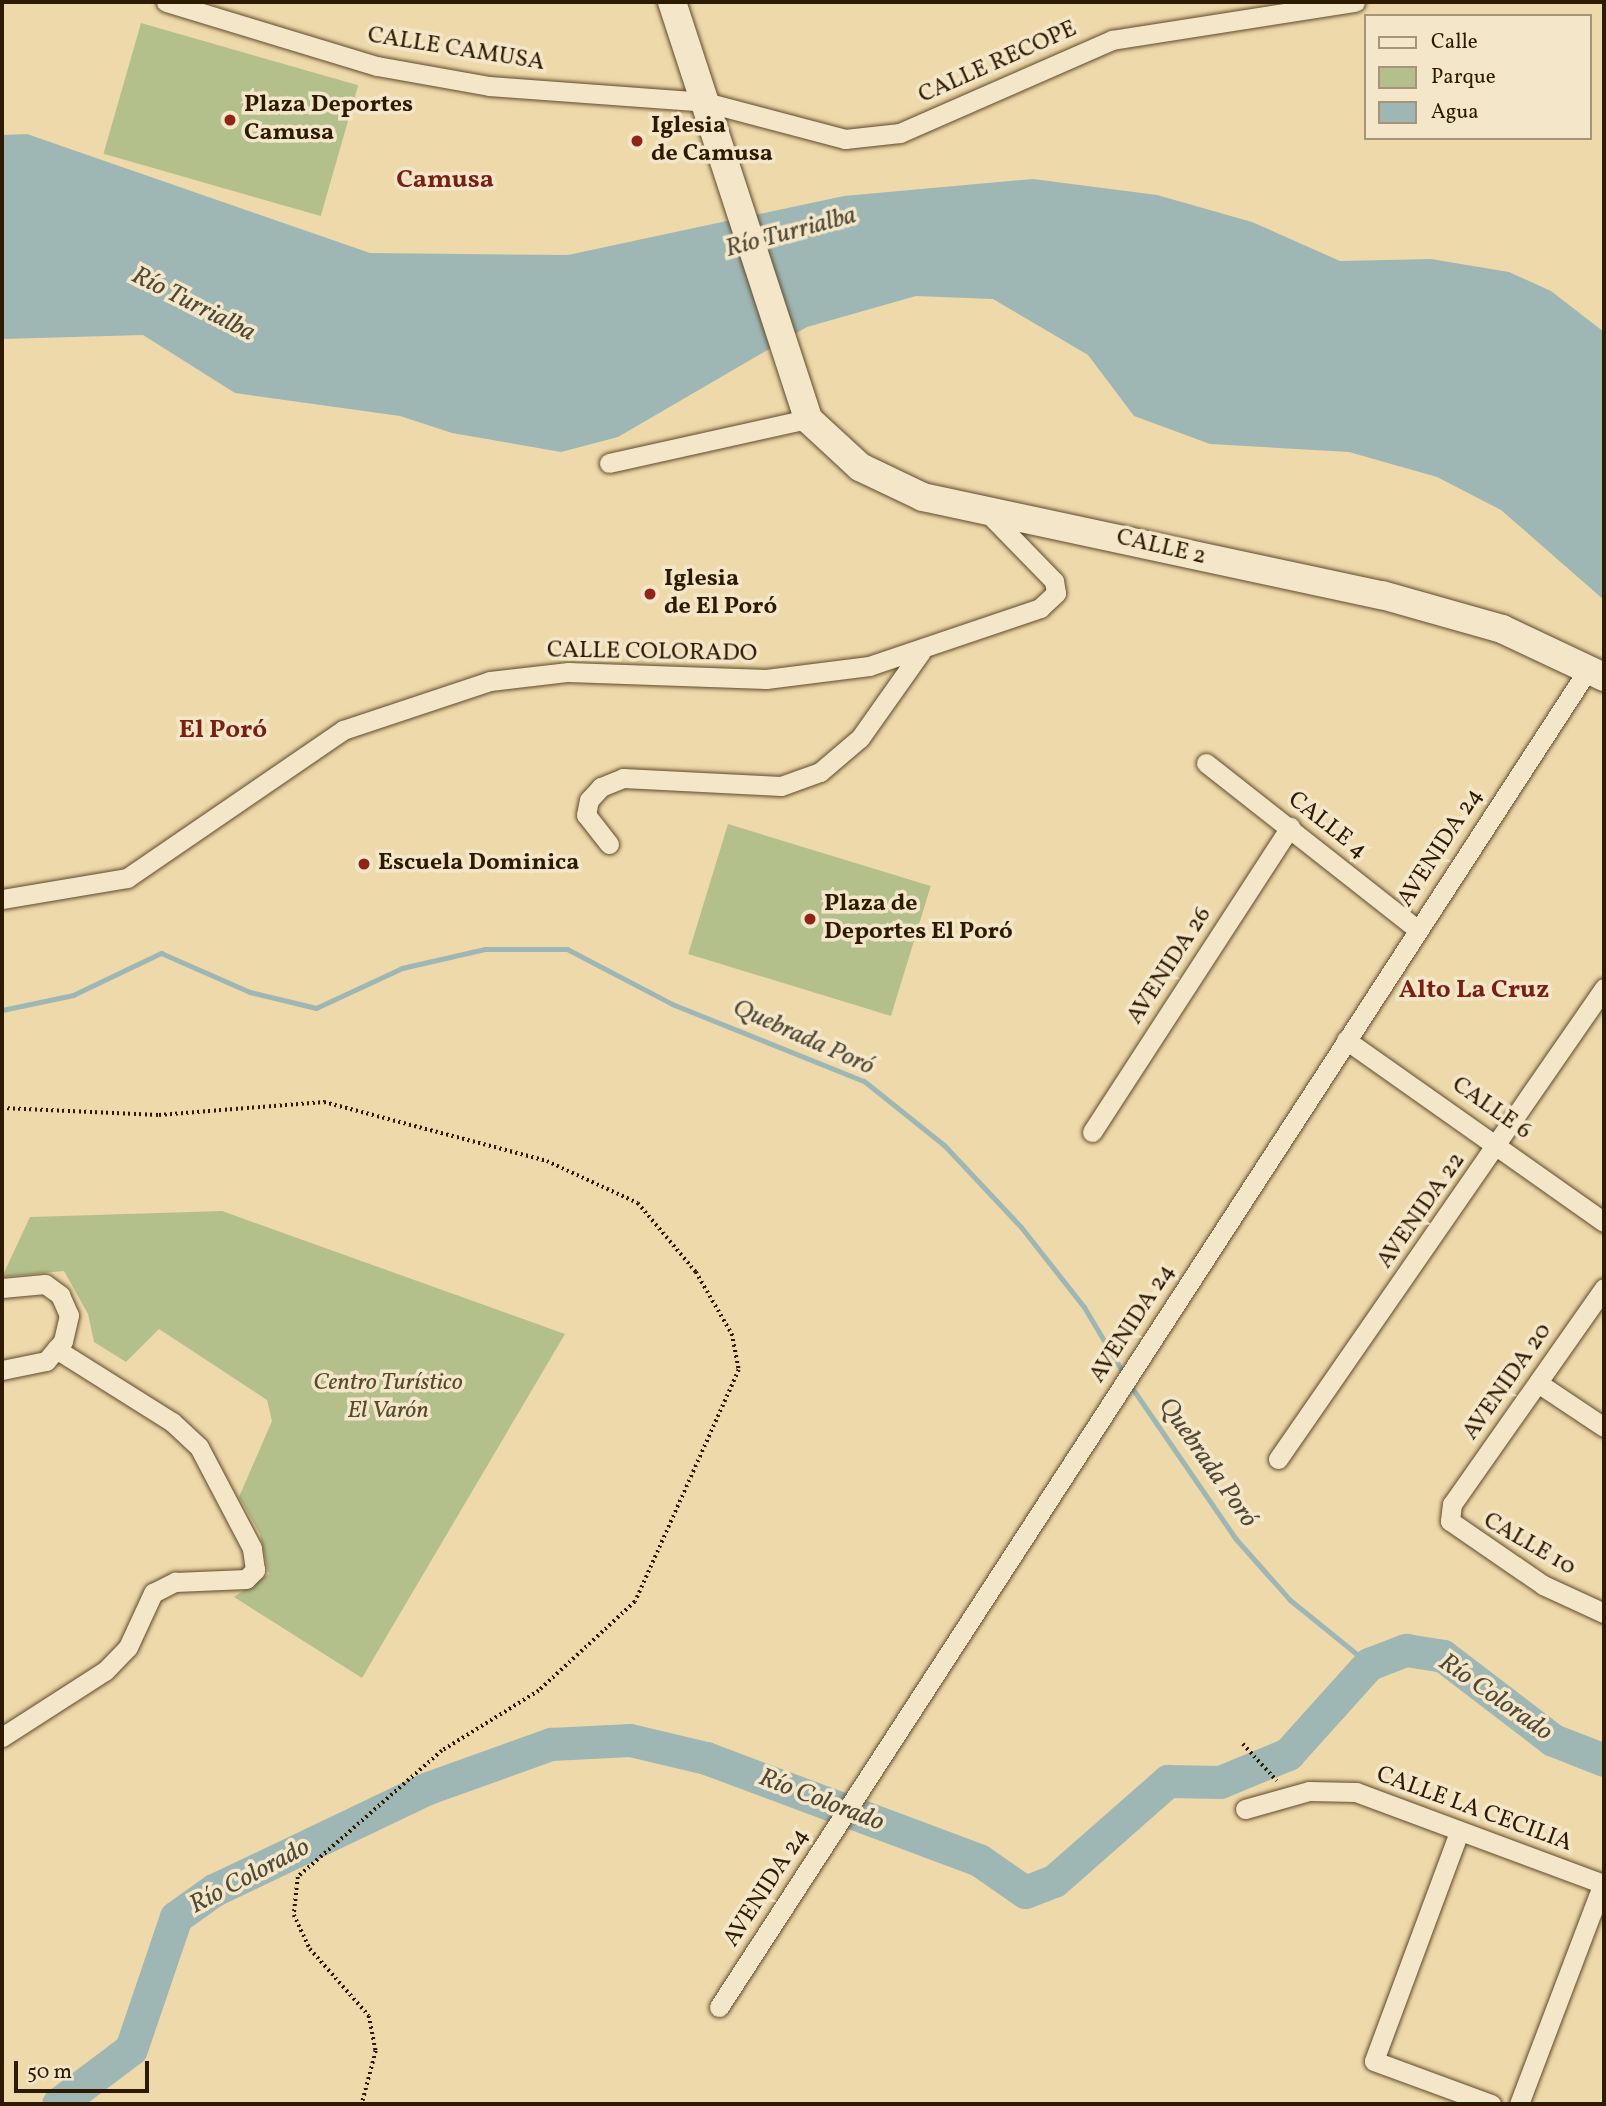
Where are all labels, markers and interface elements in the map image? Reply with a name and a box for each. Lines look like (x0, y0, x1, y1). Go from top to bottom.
legend (1364, 14, 1592, 140)
street label: CALLE RECOPE (914, 15, 1082, 111)
street label: CALLE CAMUSA (365, 22, 547, 78)
text: Calle (1431, 28, 1478, 57)
text: Parque (1431, 63, 1496, 92)
place label: Plaza Deportes Camusa (244, 92, 413, 148)
text: Agua (1431, 98, 1479, 127)
marker: Plaza Deportes Camusa (222, 112, 238, 128)
place label: Iglesia de Camusa (651, 113, 773, 169)
marker: Iglesia de Camusa (629, 133, 645, 149)
district label: Camusa (396, 165, 494, 197)
water label: Río Turrialba (722, 201, 860, 265)
water label: Río Turrialba (126, 261, 260, 349)
street label: CALLE 2 (1113, 524, 1209, 572)
place label: Iglesia de El Poró (664, 566, 777, 622)
marker: Iglesia de El Poró (642, 586, 658, 602)
street label: CALLE COLORADO (547, 637, 757, 669)
district label: El Poró (179, 715, 267, 747)
street label: AVENIDA 24 (1392, 783, 1490, 913)
street label: CALLE 4 (1282, 786, 1372, 866)
place label: Escuela Dominica (378, 850, 579, 878)
marker: Escuela Dominica (356, 856, 372, 872)
place label: Plaza de Deportes El Poró (824, 891, 1013, 947)
street label: AVENIDA 26 (1121, 902, 1219, 1030)
marker: Plaza de Deportes El Poró (802, 911, 818, 927)
district label: Alto La Cruz (1399, 975, 1549, 1007)
water label: Quebrada Poró (727, 993, 879, 1083)
street label: CALLE 6 (1446, 1071, 1536, 1147)
street label: AVENIDA 22 (1371, 1147, 1473, 1275)
street label: AVENIDA 24 (1084, 1259, 1182, 1389)
street label: AVENIDA 20 (1457, 1318, 1559, 1446)
park label: Centro Turístico El Varón (313, 1370, 463, 1426)
water label: Quebrada Poró (1151, 1392, 1263, 1534)
street label: CALLE 10 (1478, 1507, 1580, 1583)
water label: Río Colorado (1432, 1647, 1558, 1749)
street label: CALLE LA CECILIA (1372, 1761, 1576, 1859)
water label: Río Colorado (754, 1763, 888, 1839)
street label: AVENIDA 24 (718, 1823, 816, 1953)
water label: Río Colorado (185, 1832, 315, 1922)
scale bar (18, 2046, 152, 2090)
text: 50 m (27, 2058, 72, 2087)

